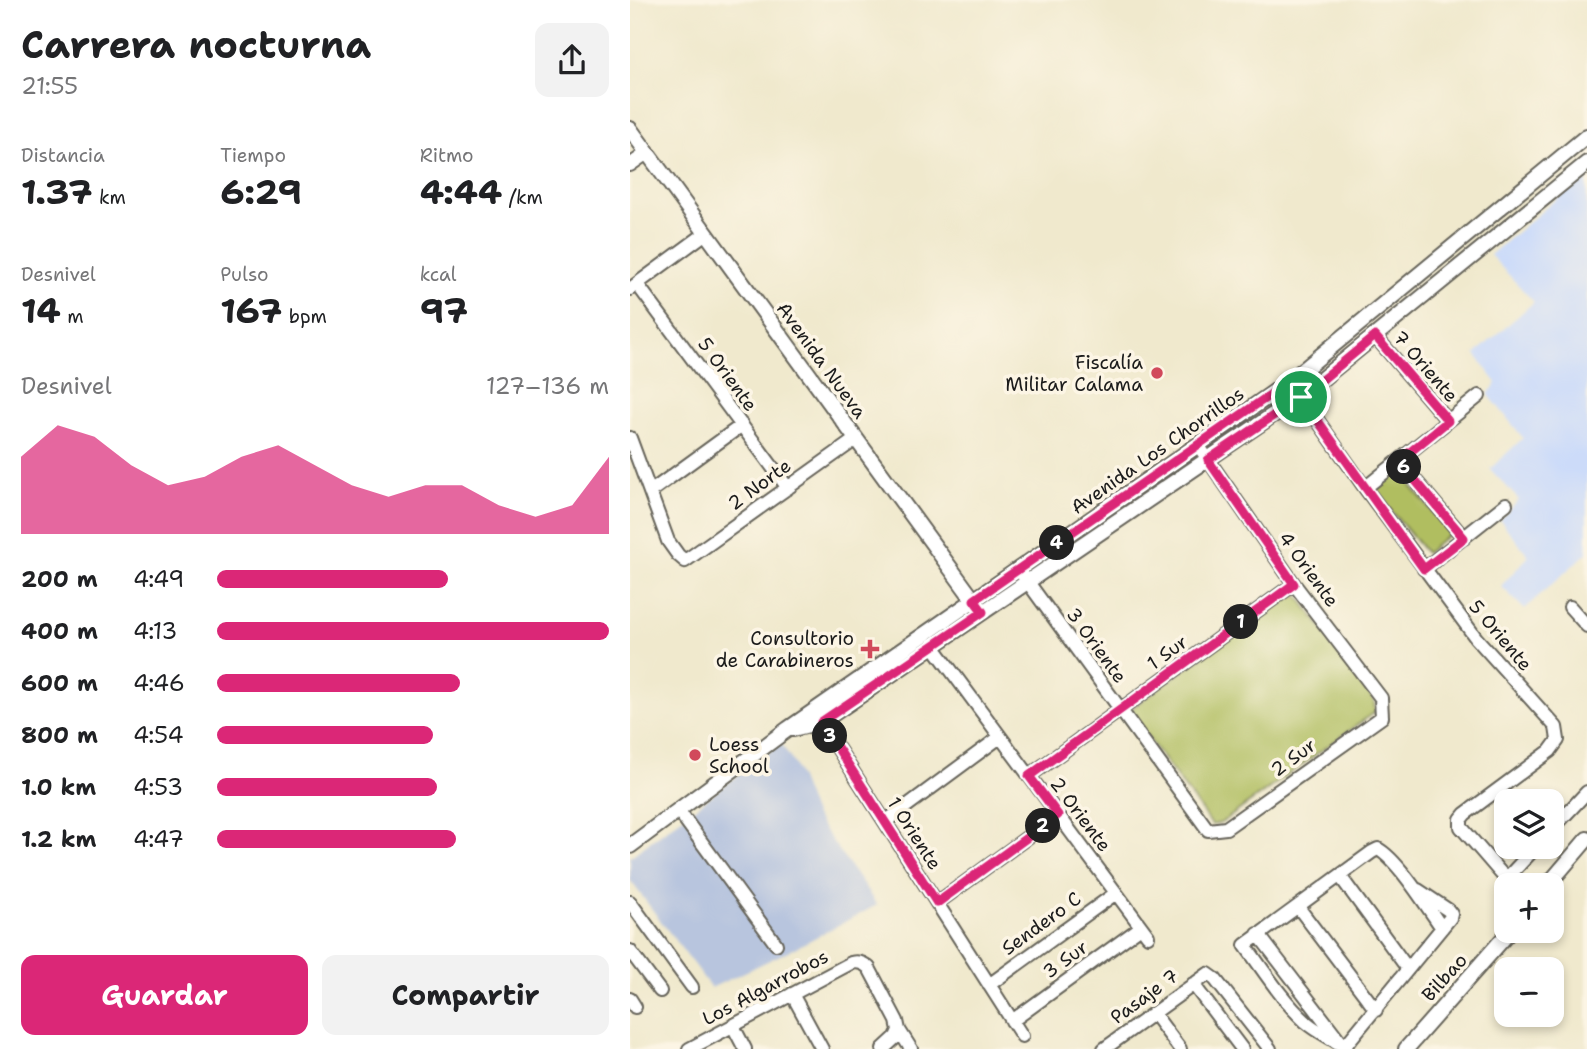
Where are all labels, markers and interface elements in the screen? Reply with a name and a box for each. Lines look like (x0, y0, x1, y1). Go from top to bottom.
text: Carrera nocturna (21, 19, 371, 70)
button: share (535, 23, 609, 97)
text: 21:55 (21, 71, 78, 101)
text: Distancia (21, 143, 105, 168)
text: Tiempo (220, 143, 286, 168)
text: Ritmo (420, 143, 474, 168)
text: 1.37 (21, 168, 92, 215)
text: 6:29 (220, 168, 302, 215)
text: 4:44 (420, 168, 502, 215)
text: km (92, 185, 126, 210)
text: /km (502, 185, 543, 210)
text: Desnivel (21, 262, 96, 287)
text: Pulso (220, 262, 269, 287)
text: kcal (420, 262, 457, 287)
text: 14 (21, 287, 61, 334)
text: 167 (220, 287, 282, 334)
text: 97 (420, 287, 468, 334)
street label: Avenida Nueva (771, 297, 872, 424)
text: m (61, 304, 84, 329)
text: bpm (282, 304, 327, 329)
street label: 7 Oriente (1388, 325, 1464, 407)
street label: 5 Oriente (692, 332, 763, 416)
place label: Fiscalía Militar Calama (1005, 350, 1143, 397)
marker: Fiscalía Militar Calama (1149, 365, 1165, 381)
pin (1271, 367, 1331, 427)
text: Desnivel (21, 371, 112, 401)
text: 127–136 m (486, 371, 609, 401)
icon: arrive (1282, 378, 1320, 416)
street label: Avenida Los Chorrillos (1066, 381, 1249, 520)
pin: 6 (1386, 449, 1422, 484)
street label: 2 Norte (723, 453, 796, 516)
text: 6 (1397, 454, 1410, 479)
pin: 4 (1040, 526, 1074, 560)
street label: 4 Oriente (1273, 527, 1344, 612)
text: 4 (1050, 530, 1063, 555)
text: 200 m (21, 564, 98, 594)
text: 4:49 (133, 564, 184, 594)
street label: 5 Oriente (1464, 594, 1538, 676)
street label: 3 Oriente (1061, 603, 1132, 688)
pin: 1 (1224, 604, 1258, 640)
text: 1 (1236, 609, 1245, 634)
text: 400 m (21, 616, 98, 646)
text: 4:13 (133, 616, 177, 646)
place label: Consultorio de Carabineros (716, 626, 854, 673)
street label: 1 Sur (1142, 629, 1193, 676)
marker: Consultorio de Carabineros (860, 639, 880, 659)
text: 600 m (21, 668, 98, 698)
text: 4:46 (133, 668, 185, 698)
pin: 3 (812, 718, 848, 754)
text: 800 m (21, 720, 98, 750)
text: 4:54 (133, 720, 184, 750)
text: 3 (823, 723, 836, 748)
place label: Loess School (709, 732, 769, 779)
street label: 2 Sur (1266, 733, 1321, 782)
marker: Loess School (687, 747, 703, 763)
text: 1.0 km (21, 772, 96, 802)
text: 4:53 (133, 772, 183, 802)
street label: 2 Oriente (1044, 772, 1117, 857)
map controls (1494, 789, 1564, 1027)
button: layers (1494, 789, 1564, 859)
street label: 1 Oriente (882, 792, 947, 874)
pin: 2 (1026, 808, 1060, 844)
text: 2 (1036, 813, 1049, 838)
text: 1.2 km (21, 824, 97, 854)
text: 4:47 (133, 824, 184, 854)
button: + (1494, 873, 1564, 943)
street label: Sendero C (997, 886, 1086, 961)
street label: 3 Sur (1038, 935, 1093, 984)
street label: Los Algarrobos (698, 944, 833, 1031)
street label: Bilbao (1416, 948, 1473, 1007)
button: Guardar (21, 955, 308, 1035)
button: Compartir (322, 955, 609, 1035)
button: − (1494, 957, 1564, 1027)
street label: Pasaje 7 (1105, 963, 1183, 1029)

